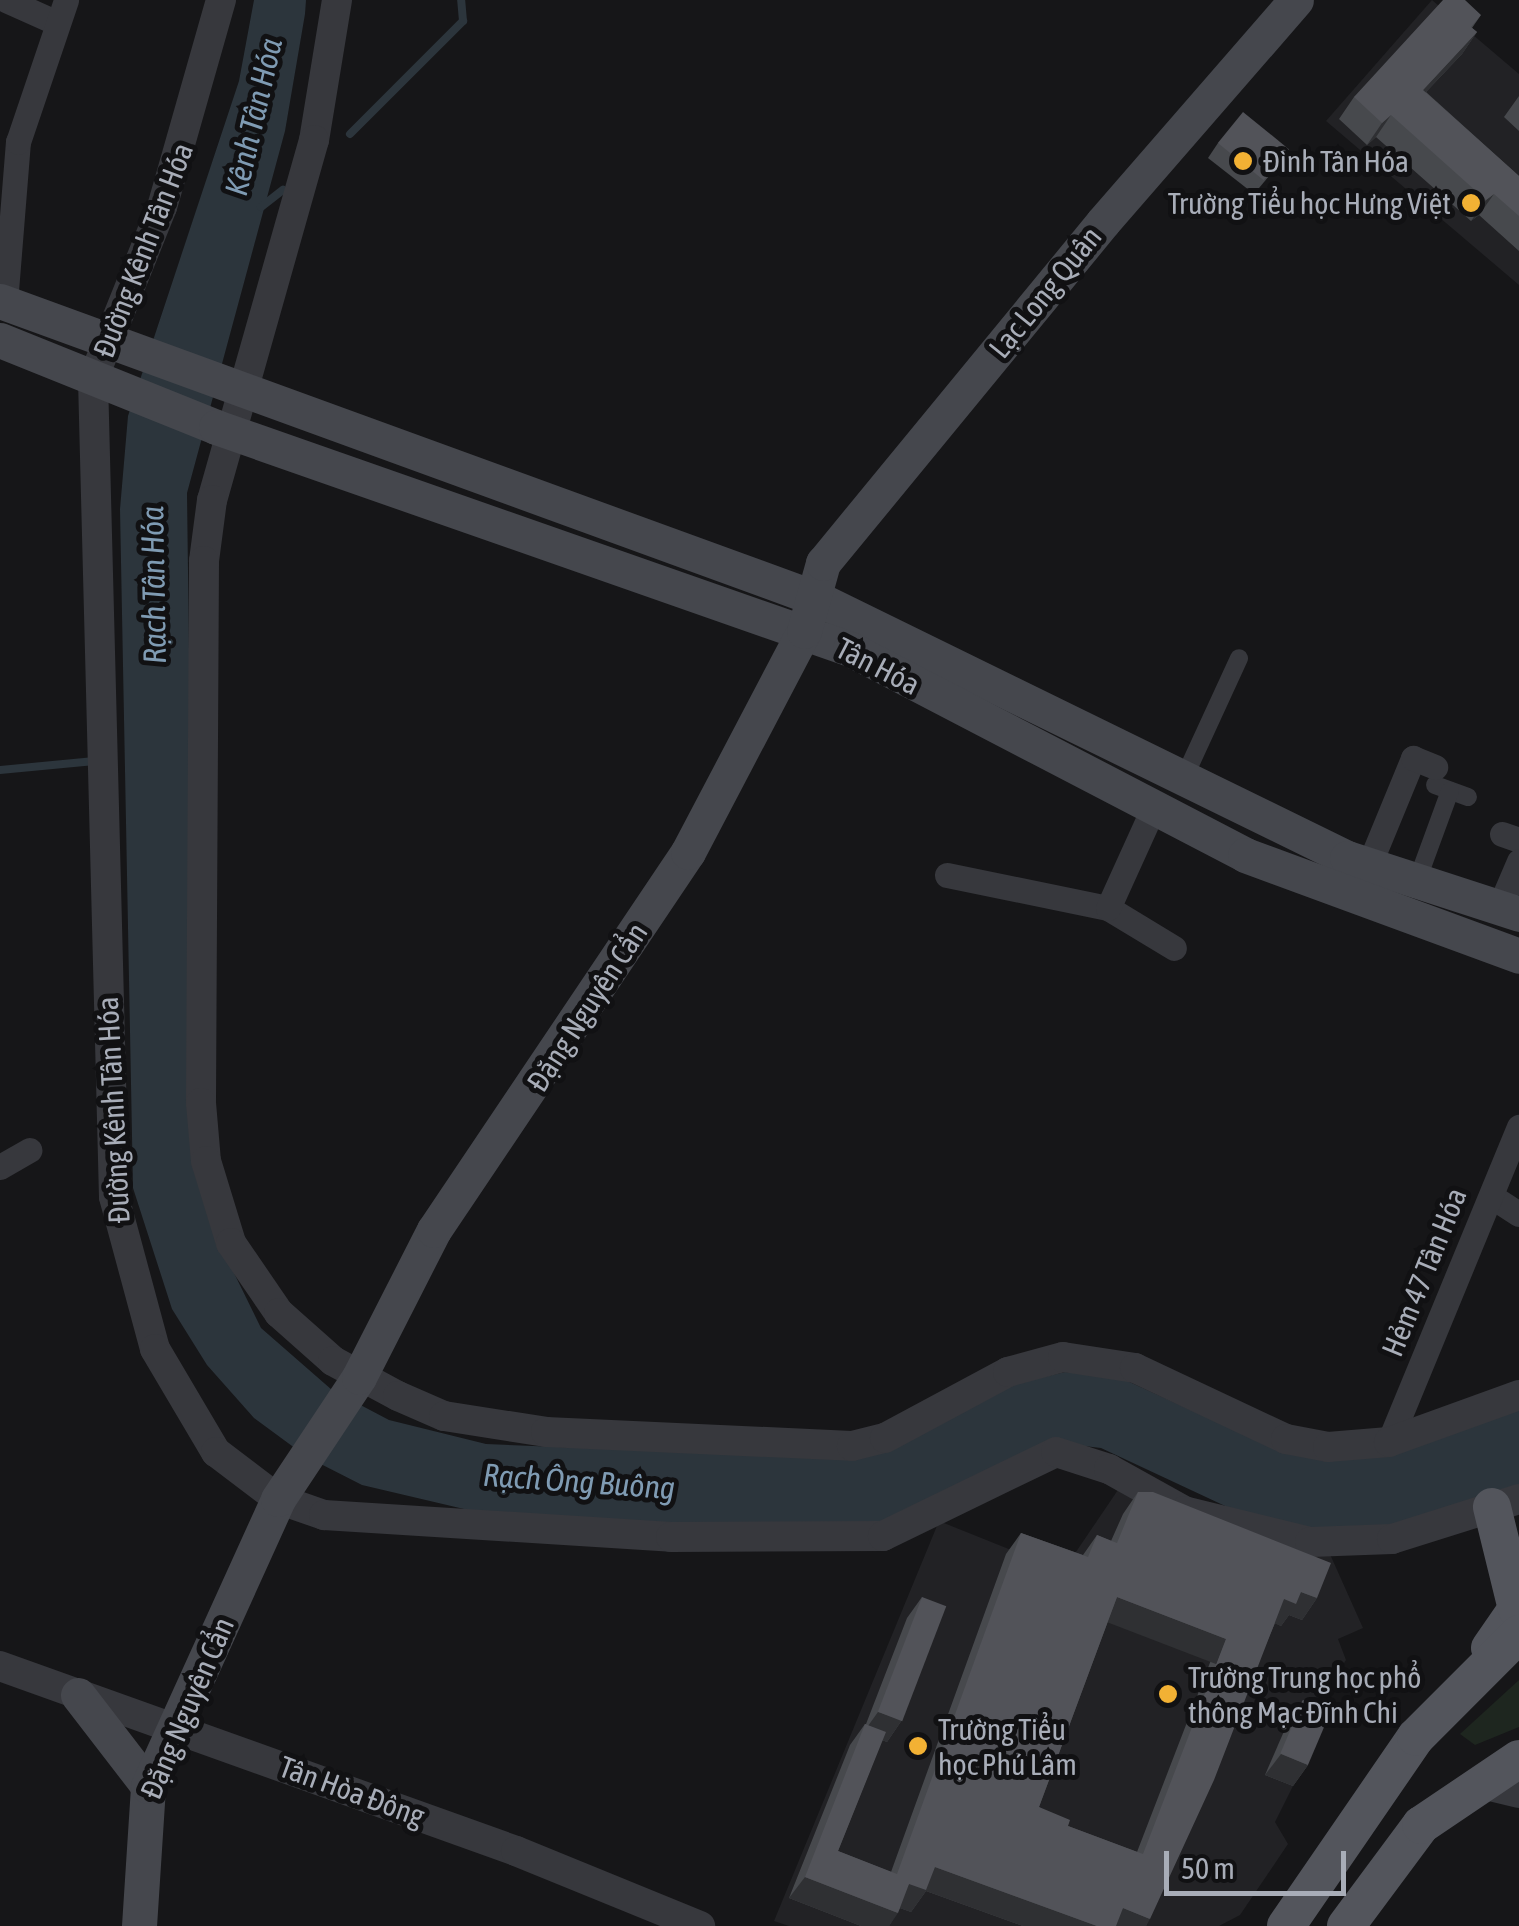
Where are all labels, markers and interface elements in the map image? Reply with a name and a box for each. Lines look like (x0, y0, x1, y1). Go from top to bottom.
water label: Kênh Tân Hóa (217, 35, 291, 199)
street label: Đường Kênh Tân Hóa (86, 138, 200, 362)
place label: Đình Tân Hóa (1263, 143, 1409, 179)
marker: Đình Tân Hóa (1232, 150, 1254, 172)
place label: Trường Tiểu học Hưng Việt (1168, 185, 1451, 221)
marker: Trường Tiểu học Hưng Việt (1460, 192, 1482, 214)
street label: Lạc Long Quân (981, 219, 1109, 365)
water label: Rạch Tân Hóa (133, 506, 175, 664)
street label: Tân Hóa (830, 630, 926, 702)
street label: Đặng Nguyên Cẩn (519, 916, 655, 1098)
street label: Đường Kênh Tân Hóa (89, 996, 137, 1224)
street label: Hẻm 47 Tân Hóa (1374, 1183, 1474, 1361)
water label: Rạch Ông Buông (482, 1456, 676, 1508)
street label: Đặng Nguyên Cẩn (133, 1612, 241, 1804)
place label: Trường Trung học phổ thông Mạc Đĩnh Chi (1188, 1659, 1421, 1730)
marker: Trường Trung học phổ thông Mạc Đĩnh Chi (1157, 1683, 1179, 1705)
place label: Trường Tiểu học Phú Lâm (938, 1711, 1077, 1782)
marker: Trường Tiểu học Phú Lâm (907, 1735, 929, 1757)
street label: Tân Hòa Đông (275, 1748, 429, 1834)
scale bar (1169, 1831, 1352, 1893)
text: 50 m (1181, 1851, 1235, 1885)

